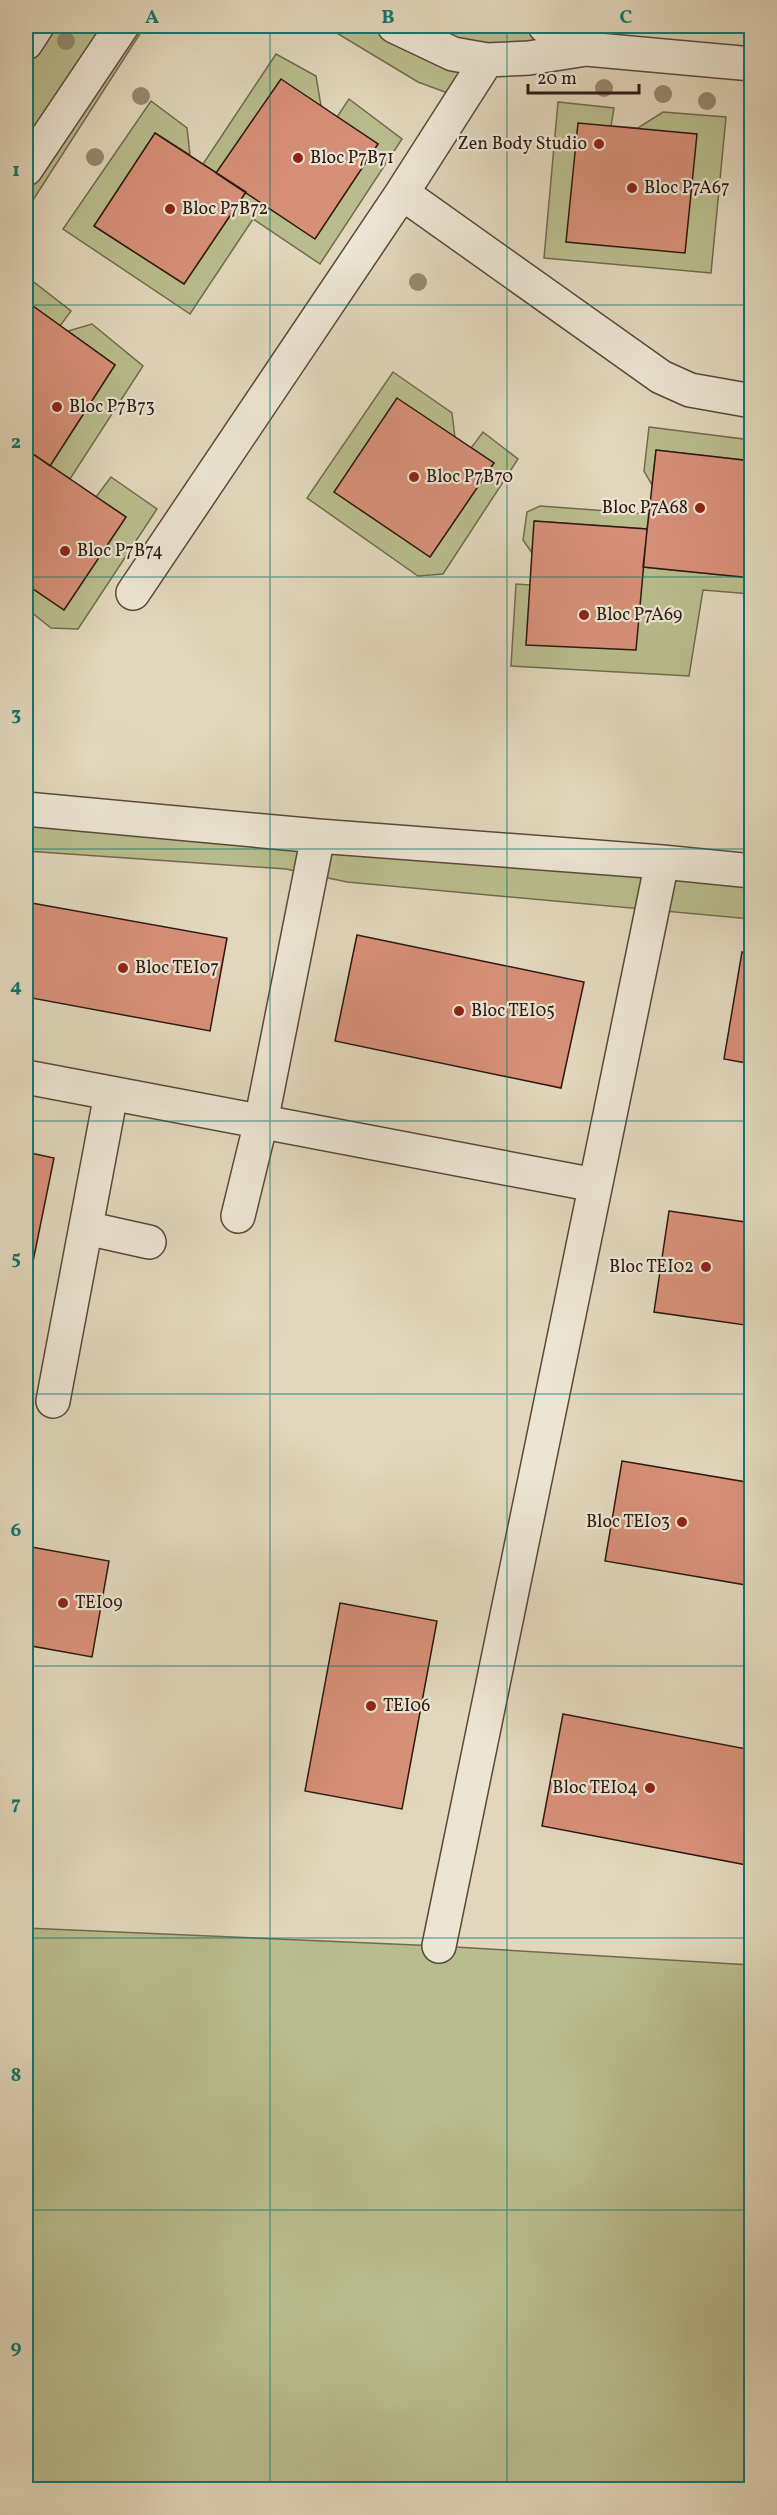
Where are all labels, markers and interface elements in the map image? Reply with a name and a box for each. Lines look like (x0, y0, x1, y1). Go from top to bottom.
text: A (145, 4, 159, 32)
text: B (381, 4, 395, 32)
text: C (620, 4, 633, 32)
scale bar (528, 57, 639, 95)
text: 20 m (537, 67, 577, 92)
place label: Zen Body Studio (457, 132, 587, 157)
marker: Zen Body Studio (592, 137, 606, 151)
place label: Bloc P7B71 (310, 146, 394, 171)
marker: Bloc P7B71 (291, 151, 305, 165)
text: 1 (12, 157, 20, 185)
place label: Bloc P7A67 (644, 176, 730, 201)
marker: Bloc P7A67 (625, 181, 639, 195)
place label: Bloc P7B72 (182, 197, 268, 222)
marker: Bloc P7B72 (163, 202, 177, 216)
place label: Bloc P7B73 (69, 395, 155, 420)
marker: Bloc P7B73 (50, 400, 64, 414)
text: 2 (11, 429, 21, 457)
place label: Bloc P7B70 (426, 465, 513, 490)
marker: Bloc P7B70 (407, 470, 421, 484)
place label: Bloc P7A68 (602, 496, 688, 521)
marker: Bloc P7A68 (693, 501, 707, 515)
place label: Bloc P7B74 (77, 539, 163, 564)
marker: Bloc P7B74 (58, 544, 72, 558)
place label: Bloc P7A69 (596, 603, 682, 628)
marker: Bloc P7A69 (577, 608, 591, 622)
text: 3 (11, 701, 21, 729)
place label: Bloc TEI07 (135, 956, 219, 981)
marker: Bloc TEI07 (116, 961, 130, 975)
text: 4 (10, 973, 22, 1001)
place label: Bloc TEI05 (471, 999, 555, 1024)
marker: Bloc TEI05 (452, 1004, 466, 1018)
text: 5 (11, 1245, 21, 1273)
place label: Bloc TEI02 (609, 1255, 694, 1280)
marker: Bloc TEI02 (699, 1260, 713, 1274)
place label: Bloc TEI03 (586, 1510, 670, 1535)
marker: Bloc TEI03 (675, 1515, 689, 1529)
text: 6 (11, 1517, 22, 1545)
place label: TEI09 (75, 1591, 123, 1616)
marker: TEI09 (56, 1596, 70, 1610)
place label: TEI06 (383, 1694, 430, 1719)
marker: TEI06 (364, 1699, 378, 1713)
place label: Bloc TEI04 (552, 1776, 638, 1801)
marker: Bloc TEI04 (643, 1781, 657, 1795)
text: 7 (11, 1790, 21, 1818)
text: 8 (11, 2062, 21, 2090)
text: 9 (10, 2334, 22, 2362)

